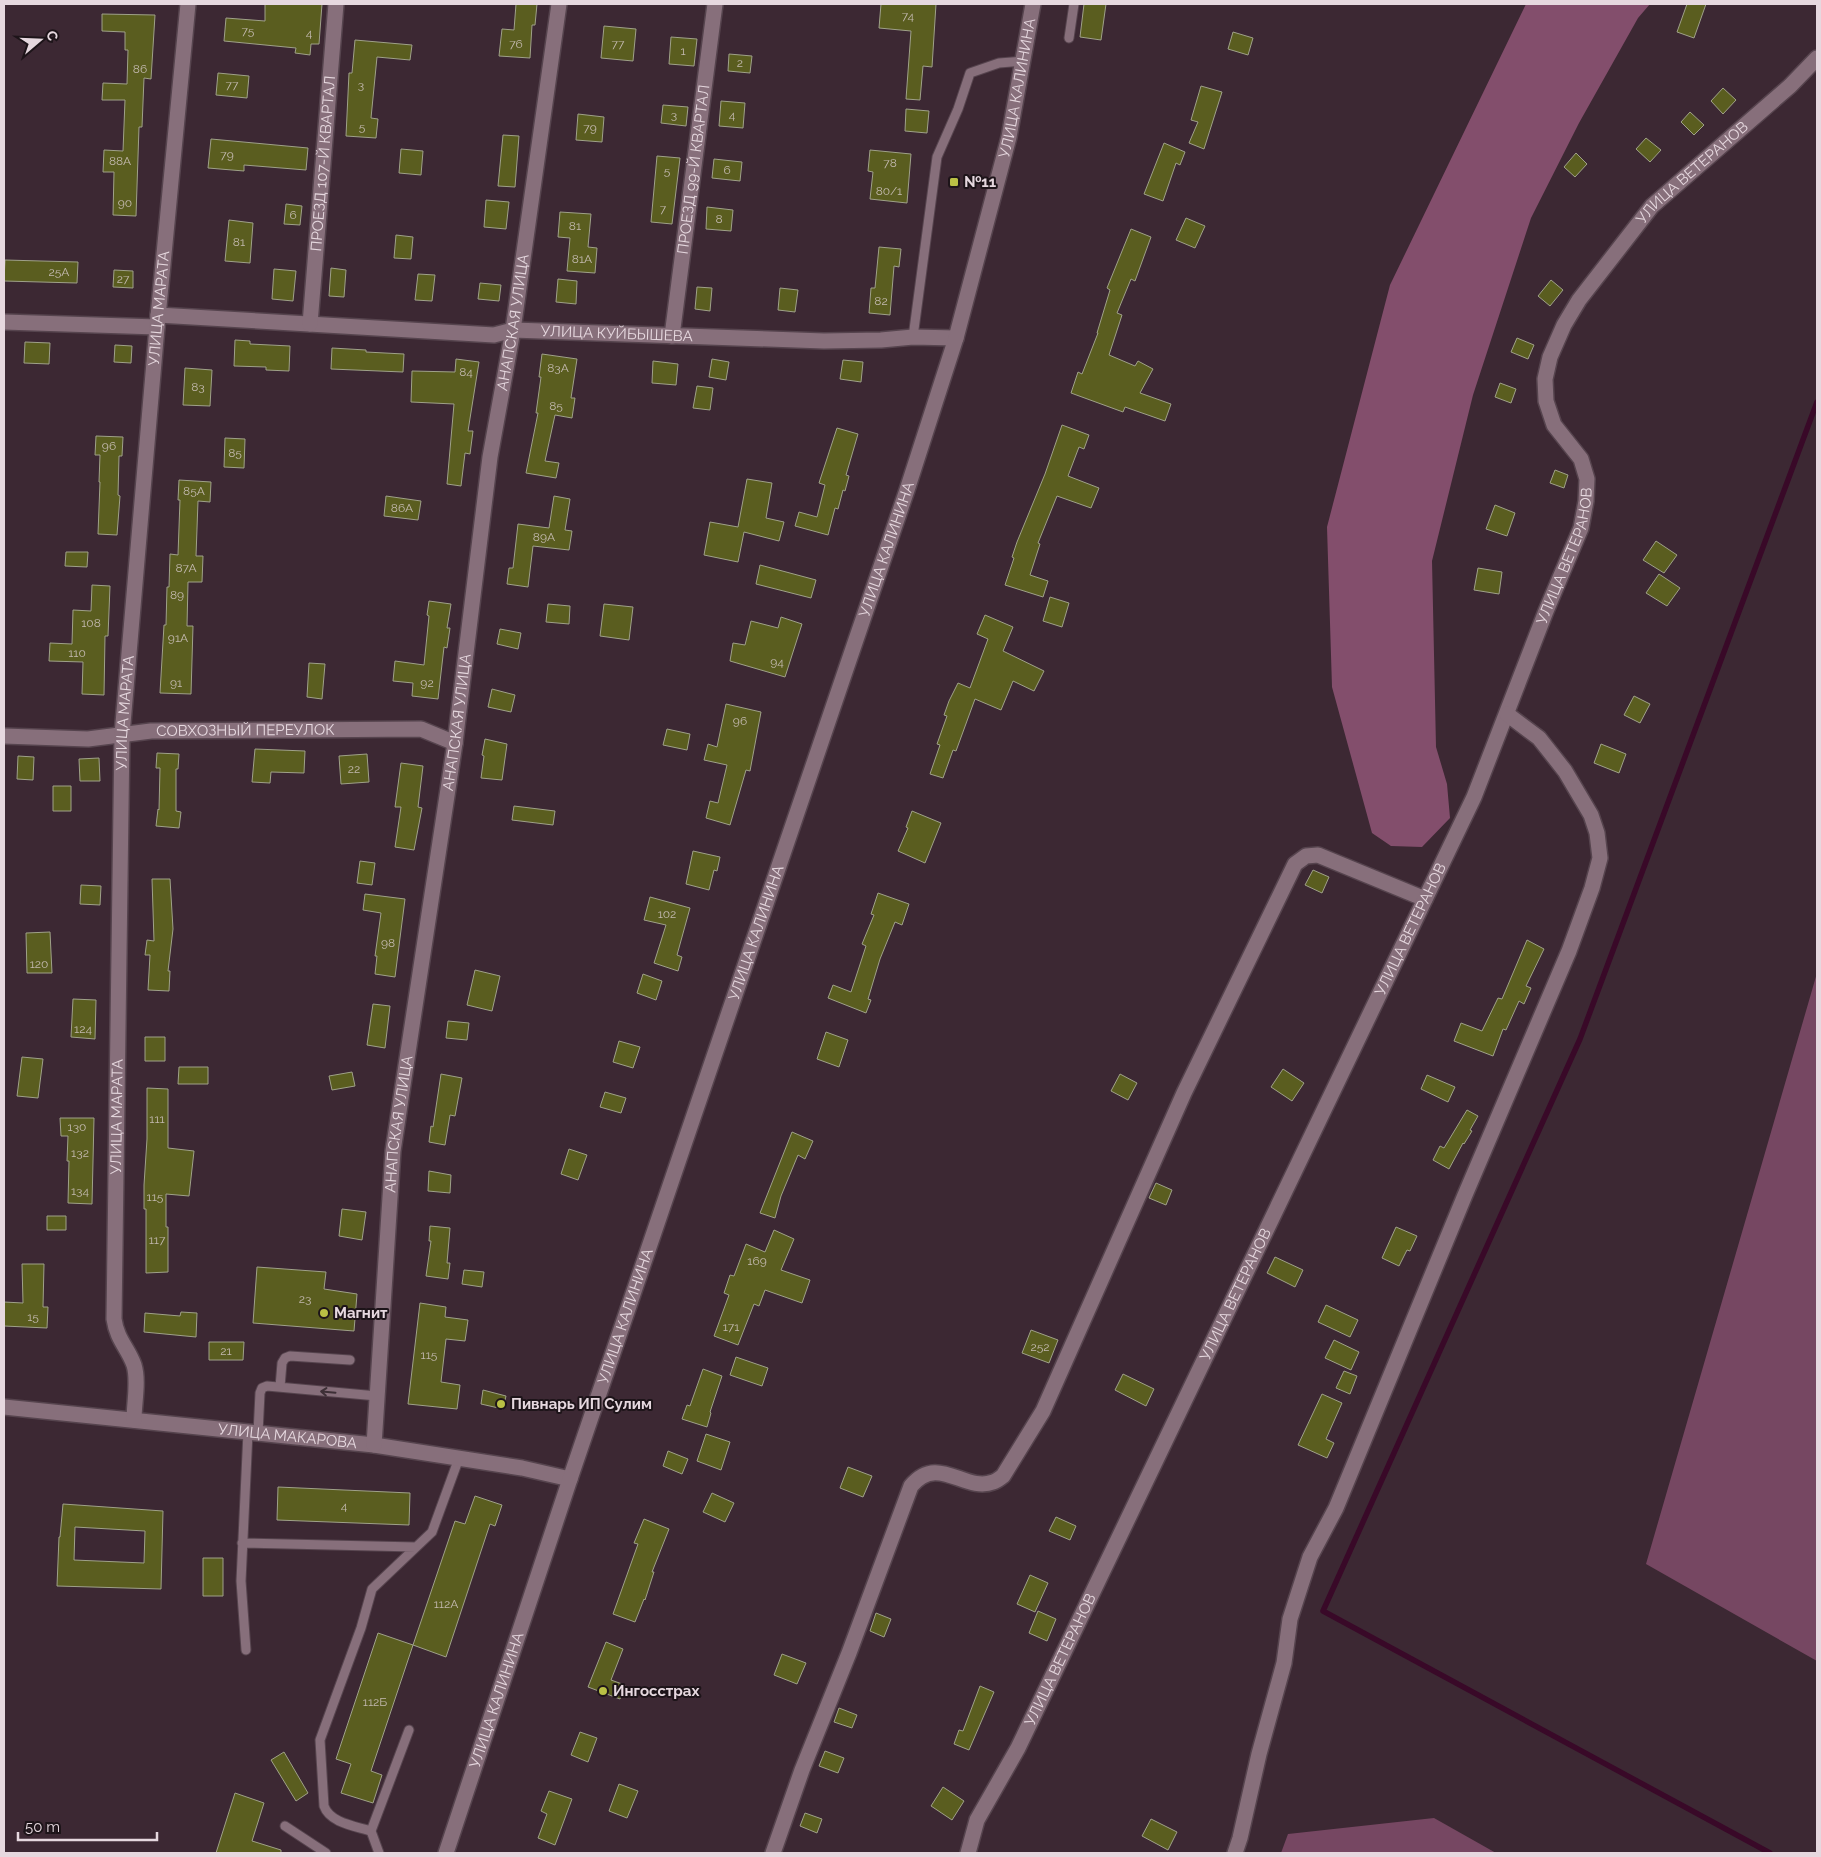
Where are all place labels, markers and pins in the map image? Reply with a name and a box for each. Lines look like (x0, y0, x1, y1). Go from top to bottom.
place label: №11 (964, 173, 997, 191)
marker: №11 (948, 176, 960, 188)
place label: Магнит (334, 1304, 388, 1322)
marker: Магнит (318, 1307, 330, 1319)
place label: Пивнарь ИП Сулим (511, 1395, 652, 1413)
marker: Пивнарь ИП Сулим (495, 1398, 507, 1410)
place label: Ингосстрах (613, 1682, 699, 1700)
marker: Ингосстрах (597, 1685, 609, 1697)

